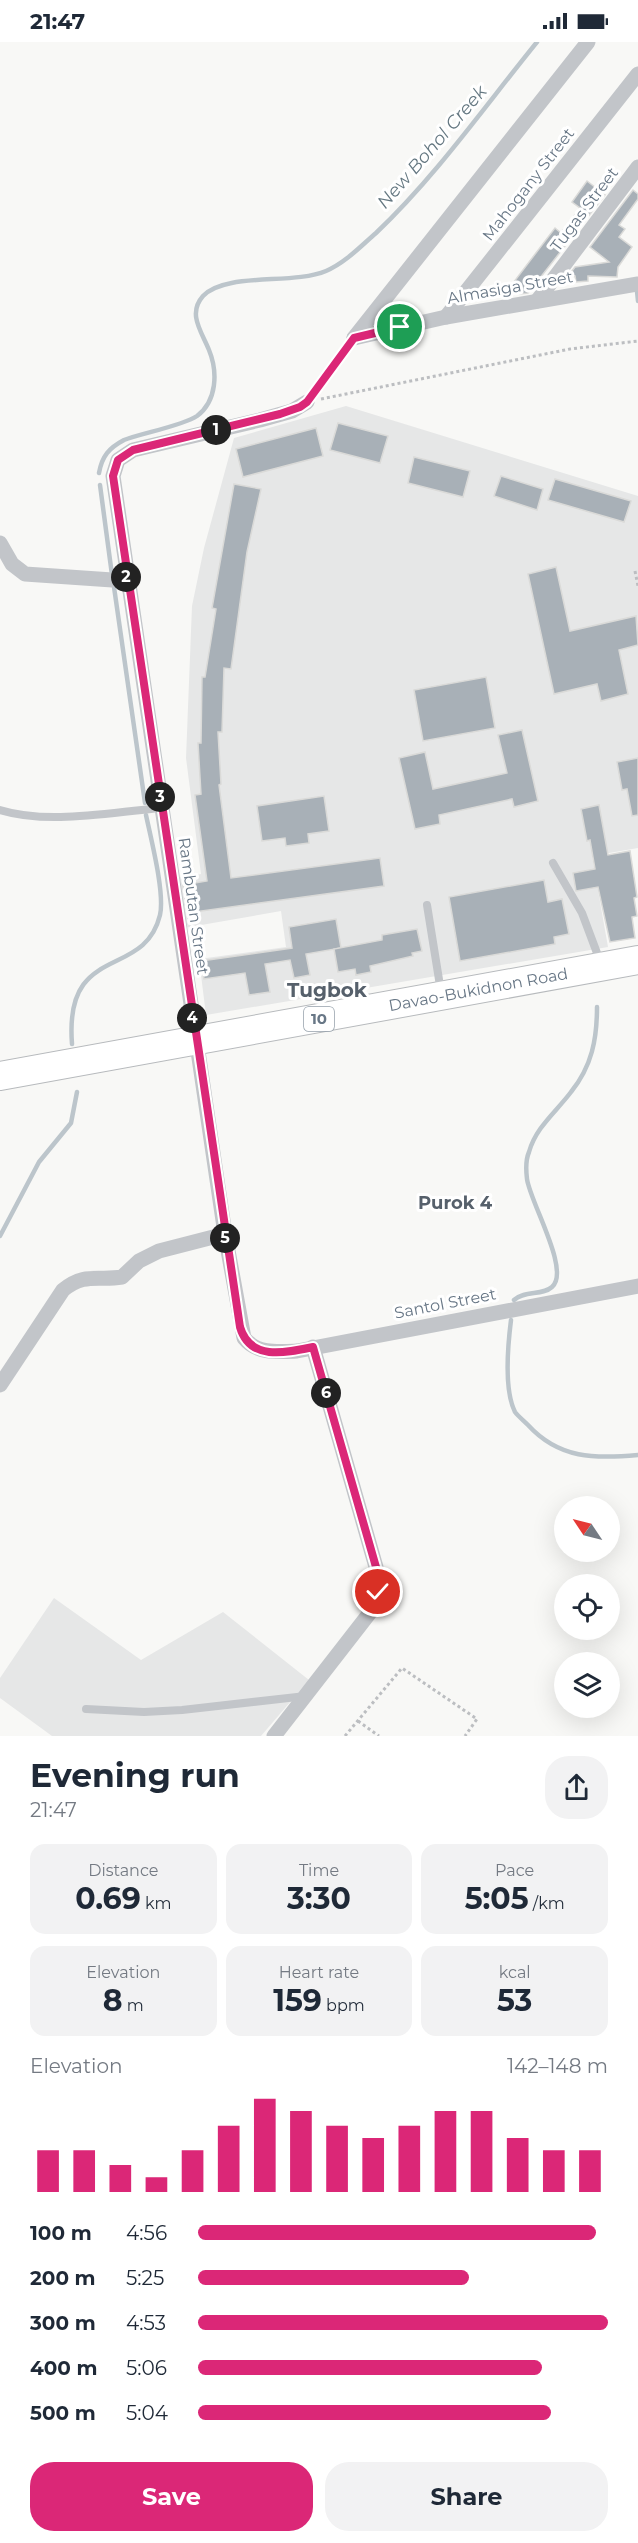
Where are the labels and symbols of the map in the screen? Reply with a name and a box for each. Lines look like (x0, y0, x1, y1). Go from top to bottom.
water label: New Bohol Creek (372, 80, 492, 213)
street label: Mahogany Street (479, 124, 579, 244)
street label: Tugas Street (547, 163, 623, 255)
street label: Almasiga Street (446, 267, 575, 308)
pin (374, 301, 425, 352)
pin: 1 (201, 415, 231, 445)
pin: 2 (111, 562, 141, 592)
pin: 3 (145, 782, 175, 812)
street label: Rambutan Street (174, 836, 213, 976)
street label: Davao-Bukidnon Road (387, 964, 569, 1015)
district label: Tugbok (287, 978, 368, 1002)
pin: 4 (177, 1003, 207, 1033)
road number: 10 (304, 1007, 334, 1031)
district label: Purok 4 (418, 1192, 493, 1214)
pin: 5 (210, 1223, 240, 1253)
street label: Santol Street (393, 1284, 498, 1323)
pin: 6 (311, 1378, 341, 1408)
north arrow (554, 1496, 620, 1562)
pin (352, 1566, 403, 1617)

